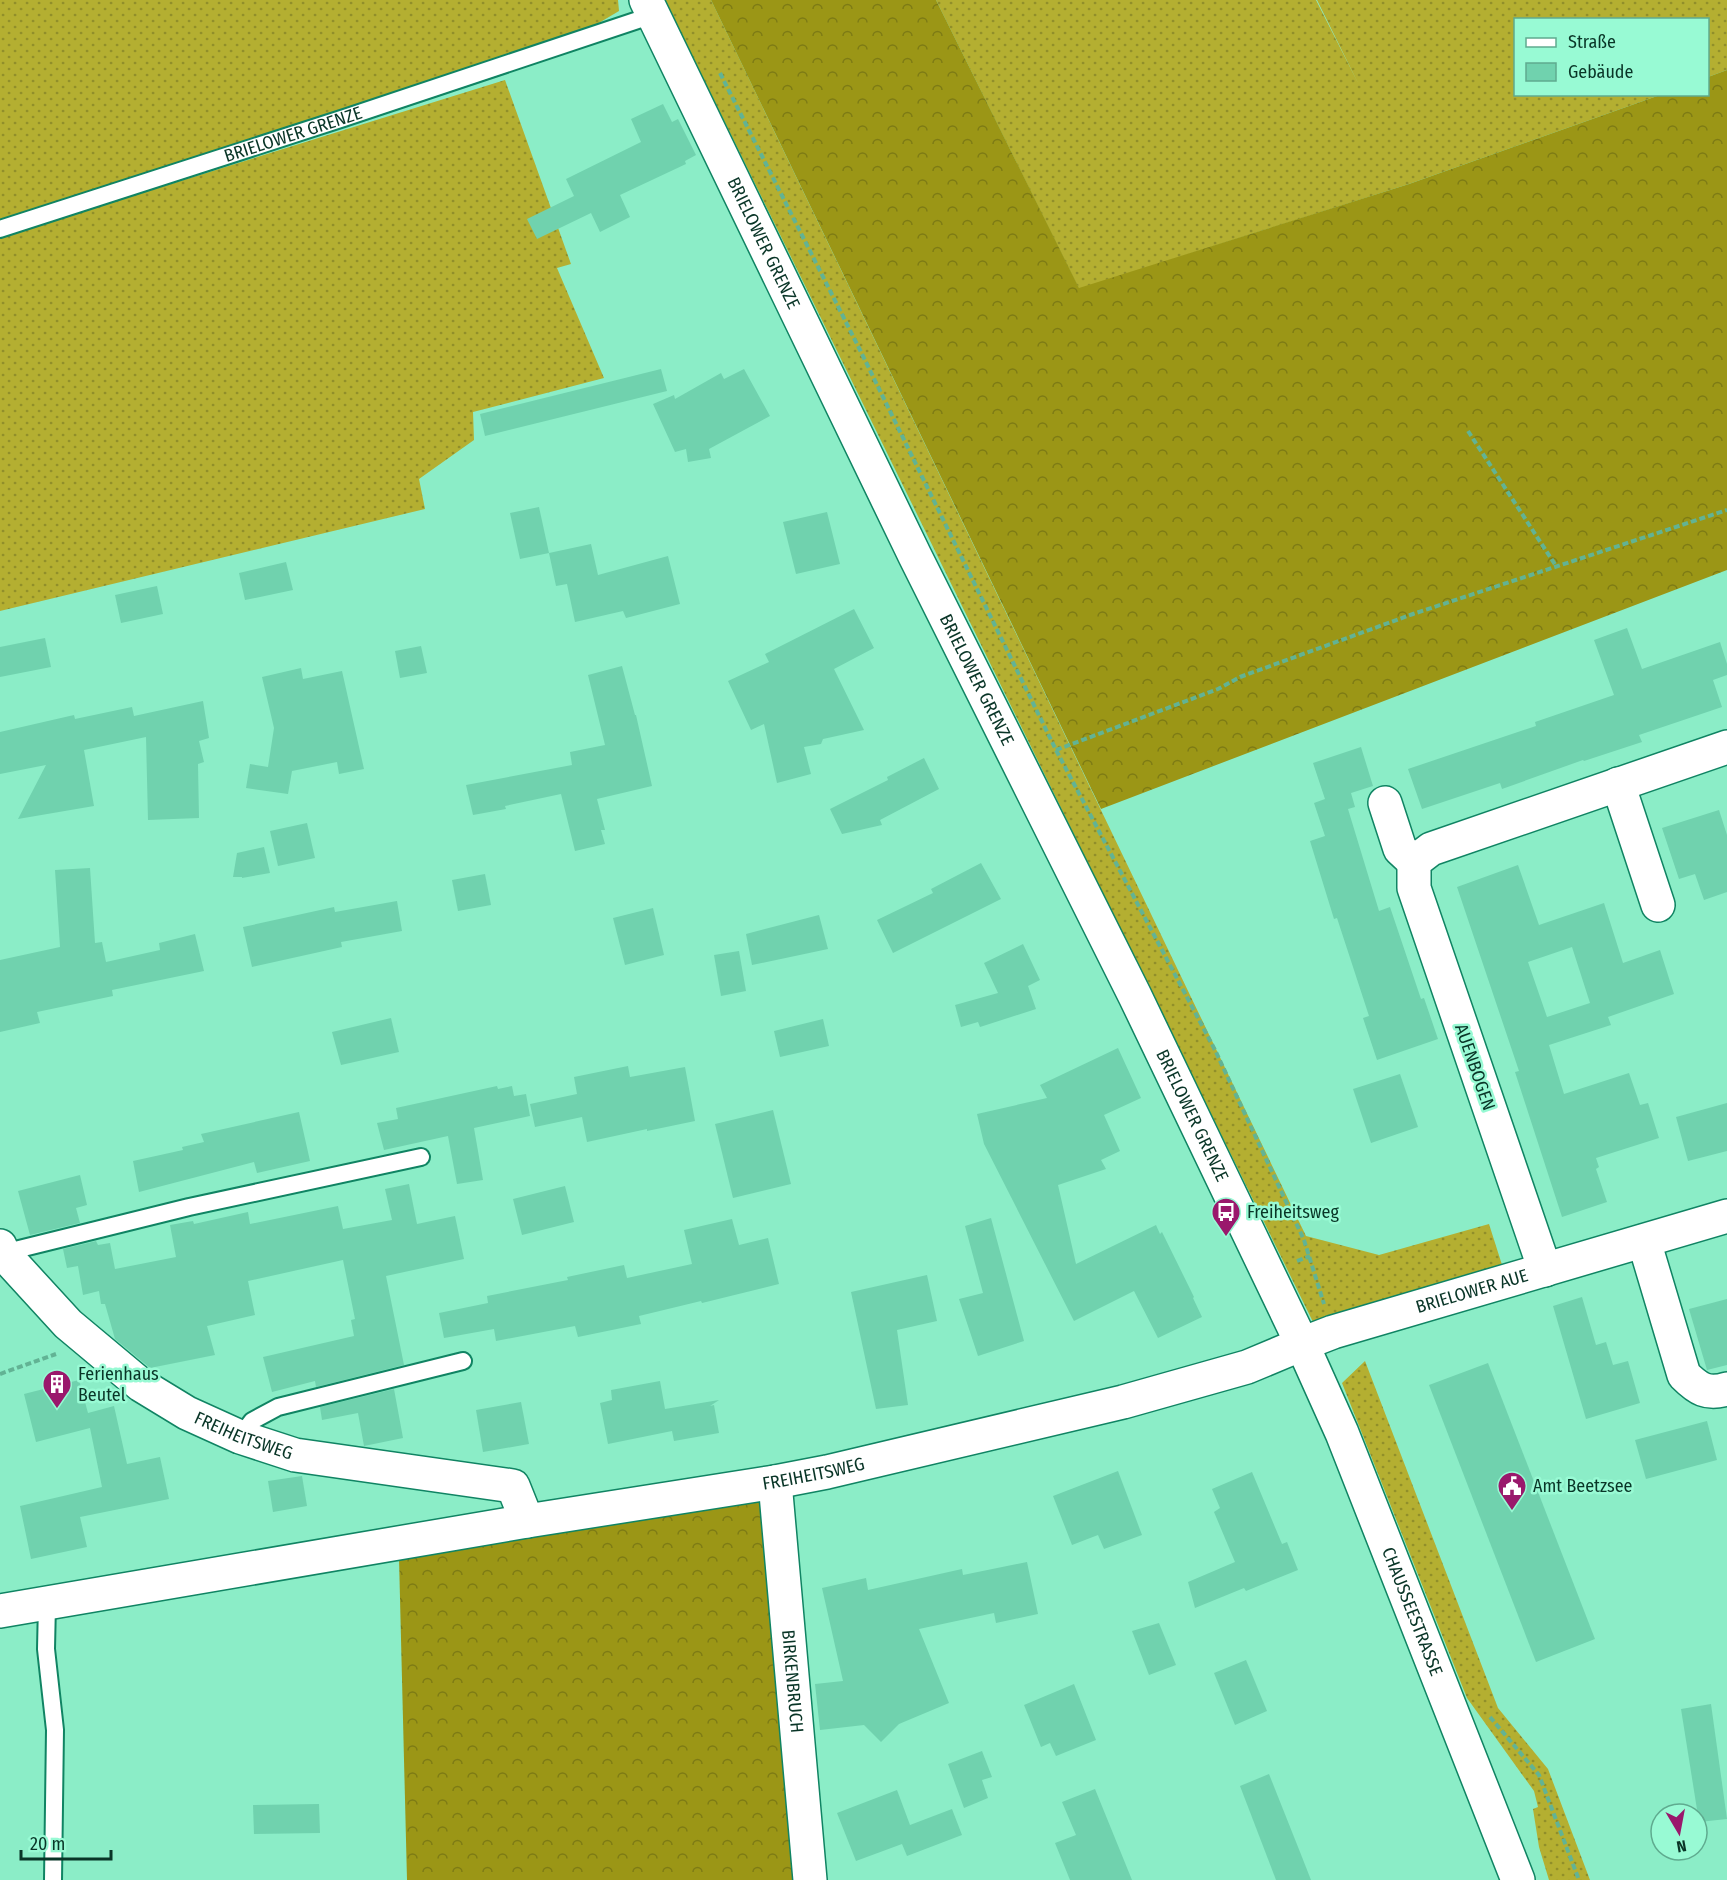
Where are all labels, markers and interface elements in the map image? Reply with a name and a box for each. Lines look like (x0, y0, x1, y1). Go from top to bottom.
legend (1514, 18, 1709, 96)
text: Straße (1568, 31, 1616, 53)
text: Gebäude (1568, 61, 1634, 83)
street label: BRIELOWER GRENZE (221, 102, 365, 167)
street label: BRIELOWER GRENZE (722, 174, 805, 313)
street label: BRIELOWER GRENZE (935, 611, 1019, 749)
street label: AUENBOGEN (1450, 1021, 1500, 1113)
street label: BRIELOWER GRENZE (1151, 1046, 1233, 1185)
bus stop icon: Freiheitsweg (1210, 1196, 1242, 1238)
place label: Freiheitsweg (1247, 1201, 1340, 1223)
street label: BRIELOWER AUE (1413, 1264, 1530, 1318)
place label: Ferienhaus Beutel (78, 1363, 159, 1406)
building icon: Ferienhaus Beutel (41, 1368, 73, 1410)
street label: FREIHEITSWEG (191, 1407, 296, 1465)
street label: FREIHEITSWEG (761, 1452, 867, 1495)
public building icon: Amt Beetzsee (1496, 1470, 1528, 1512)
place label: Amt Beetzsee (1533, 1475, 1633, 1497)
street label: CHAUSSEESTRASSE (1377, 1544, 1448, 1679)
street label: BIRKENBRUCH (777, 1629, 808, 1734)
north arrow (1649, 1802, 1709, 1862)
scale bar (21, 1823, 111, 1861)
text: 20 m (30, 1833, 65, 1855)
text: N (1675, 1836, 1688, 1856)

